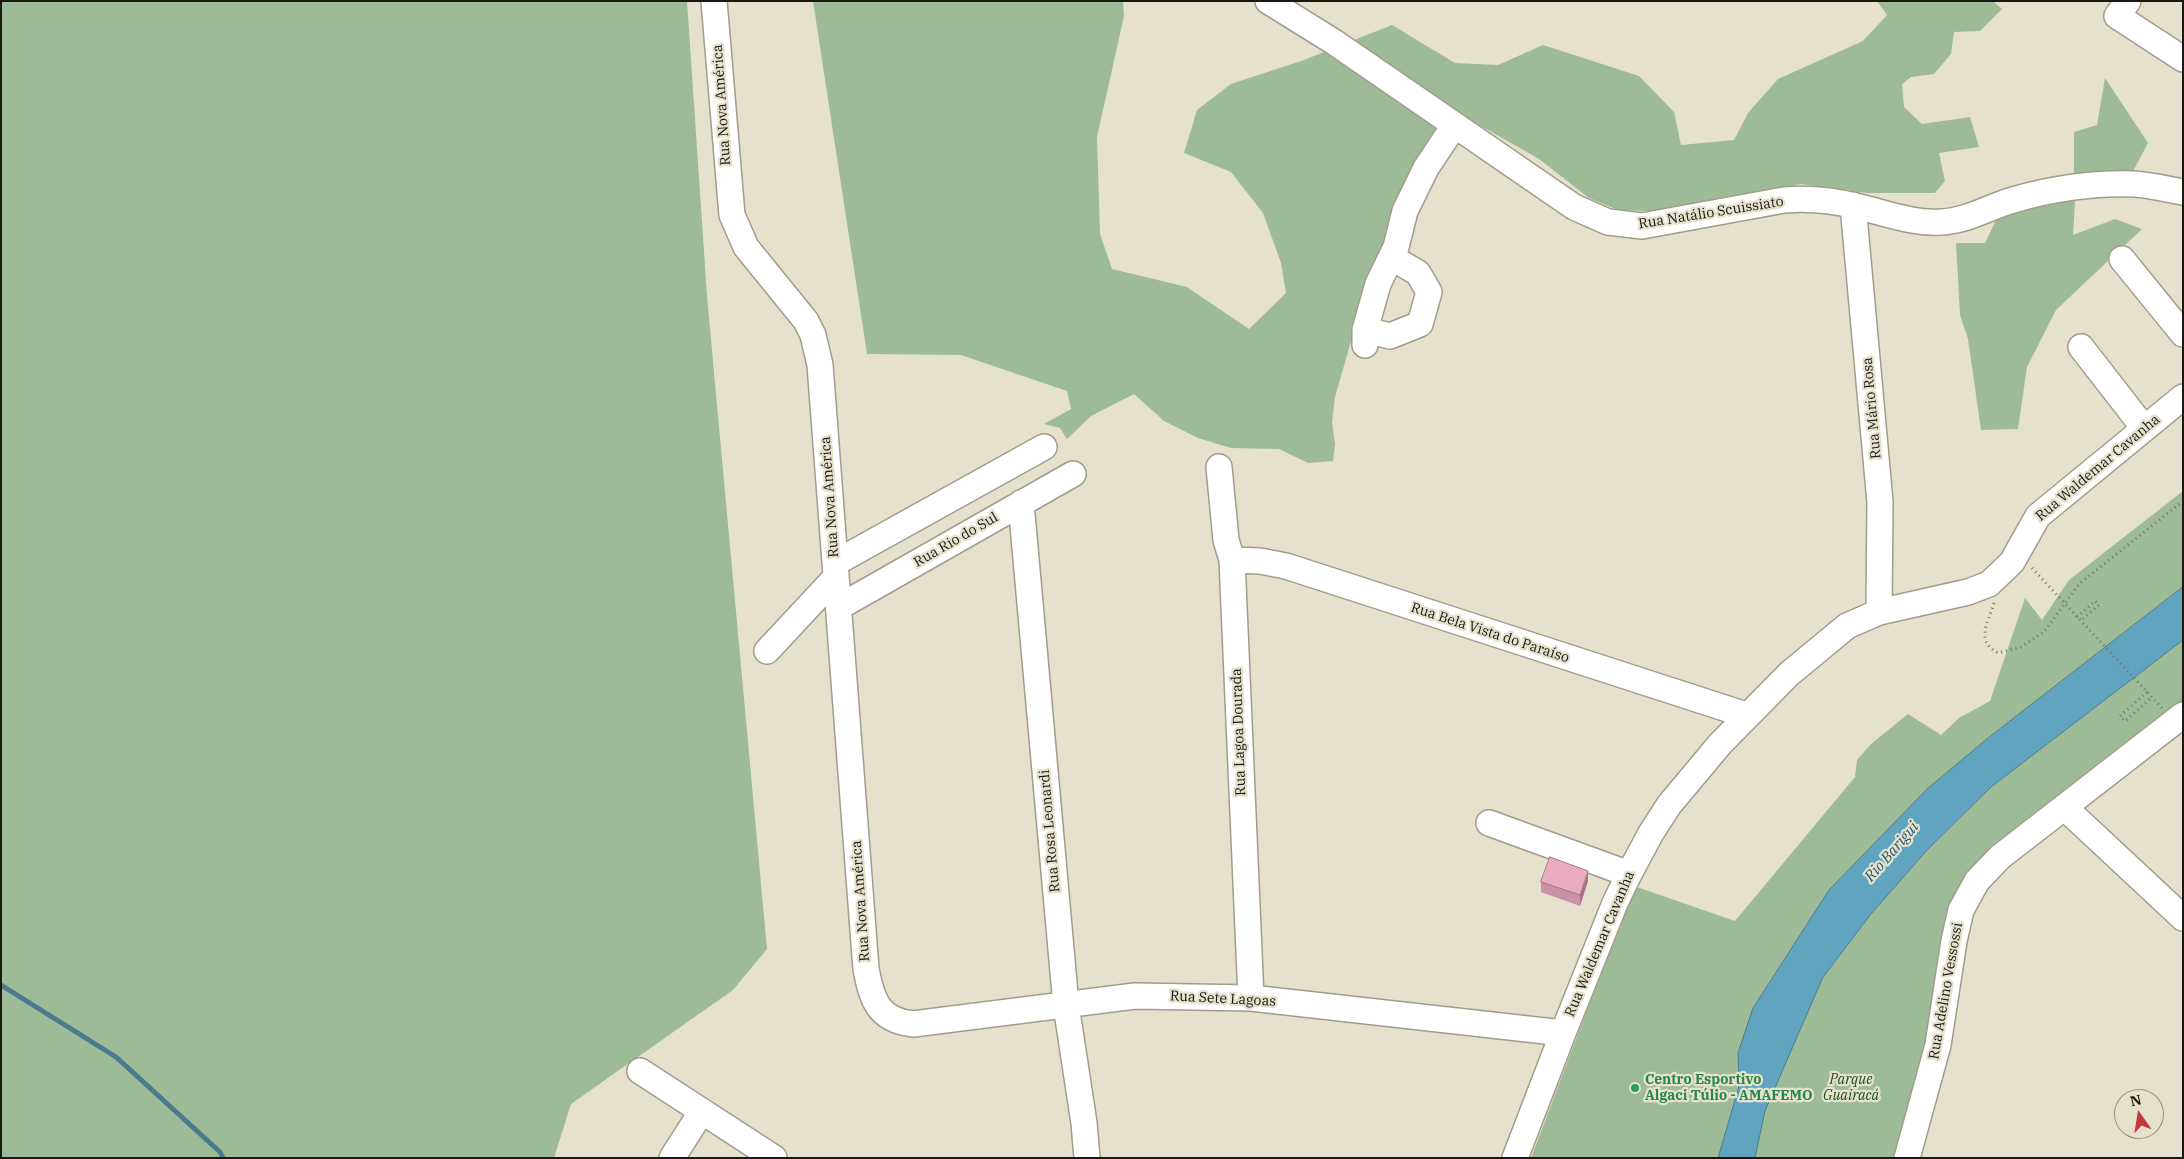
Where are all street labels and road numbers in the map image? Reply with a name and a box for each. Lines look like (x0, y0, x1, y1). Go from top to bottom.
street label: Rua Nova América (709, 44, 735, 166)
street label: Rua Natálio Scuissiato (1637, 193, 1785, 233)
street label: Rua Mário Rosa (1859, 356, 1885, 460)
street label: Rua Waldemar Cavanha (2033, 411, 2163, 525)
street label: Rua Nova América (817, 436, 843, 558)
street label: Rua Rio do Sul (911, 509, 1001, 571)
street label: Rua Bela Vista do Paraíso (1409, 599, 1571, 667)
street label: Rua Lagoa Dourada (1228, 668, 1250, 796)
street label: Rua Rosa Leonardi (1036, 769, 1064, 893)
street label: Rua Nova América (848, 840, 874, 962)
street label: Rua Waldemar Cavanha (1562, 869, 1638, 1019)
street label: Rua Adelino Vessossi (1926, 921, 1966, 1061)
street label: Rua Sete Lagoas (1170, 988, 1276, 1010)

